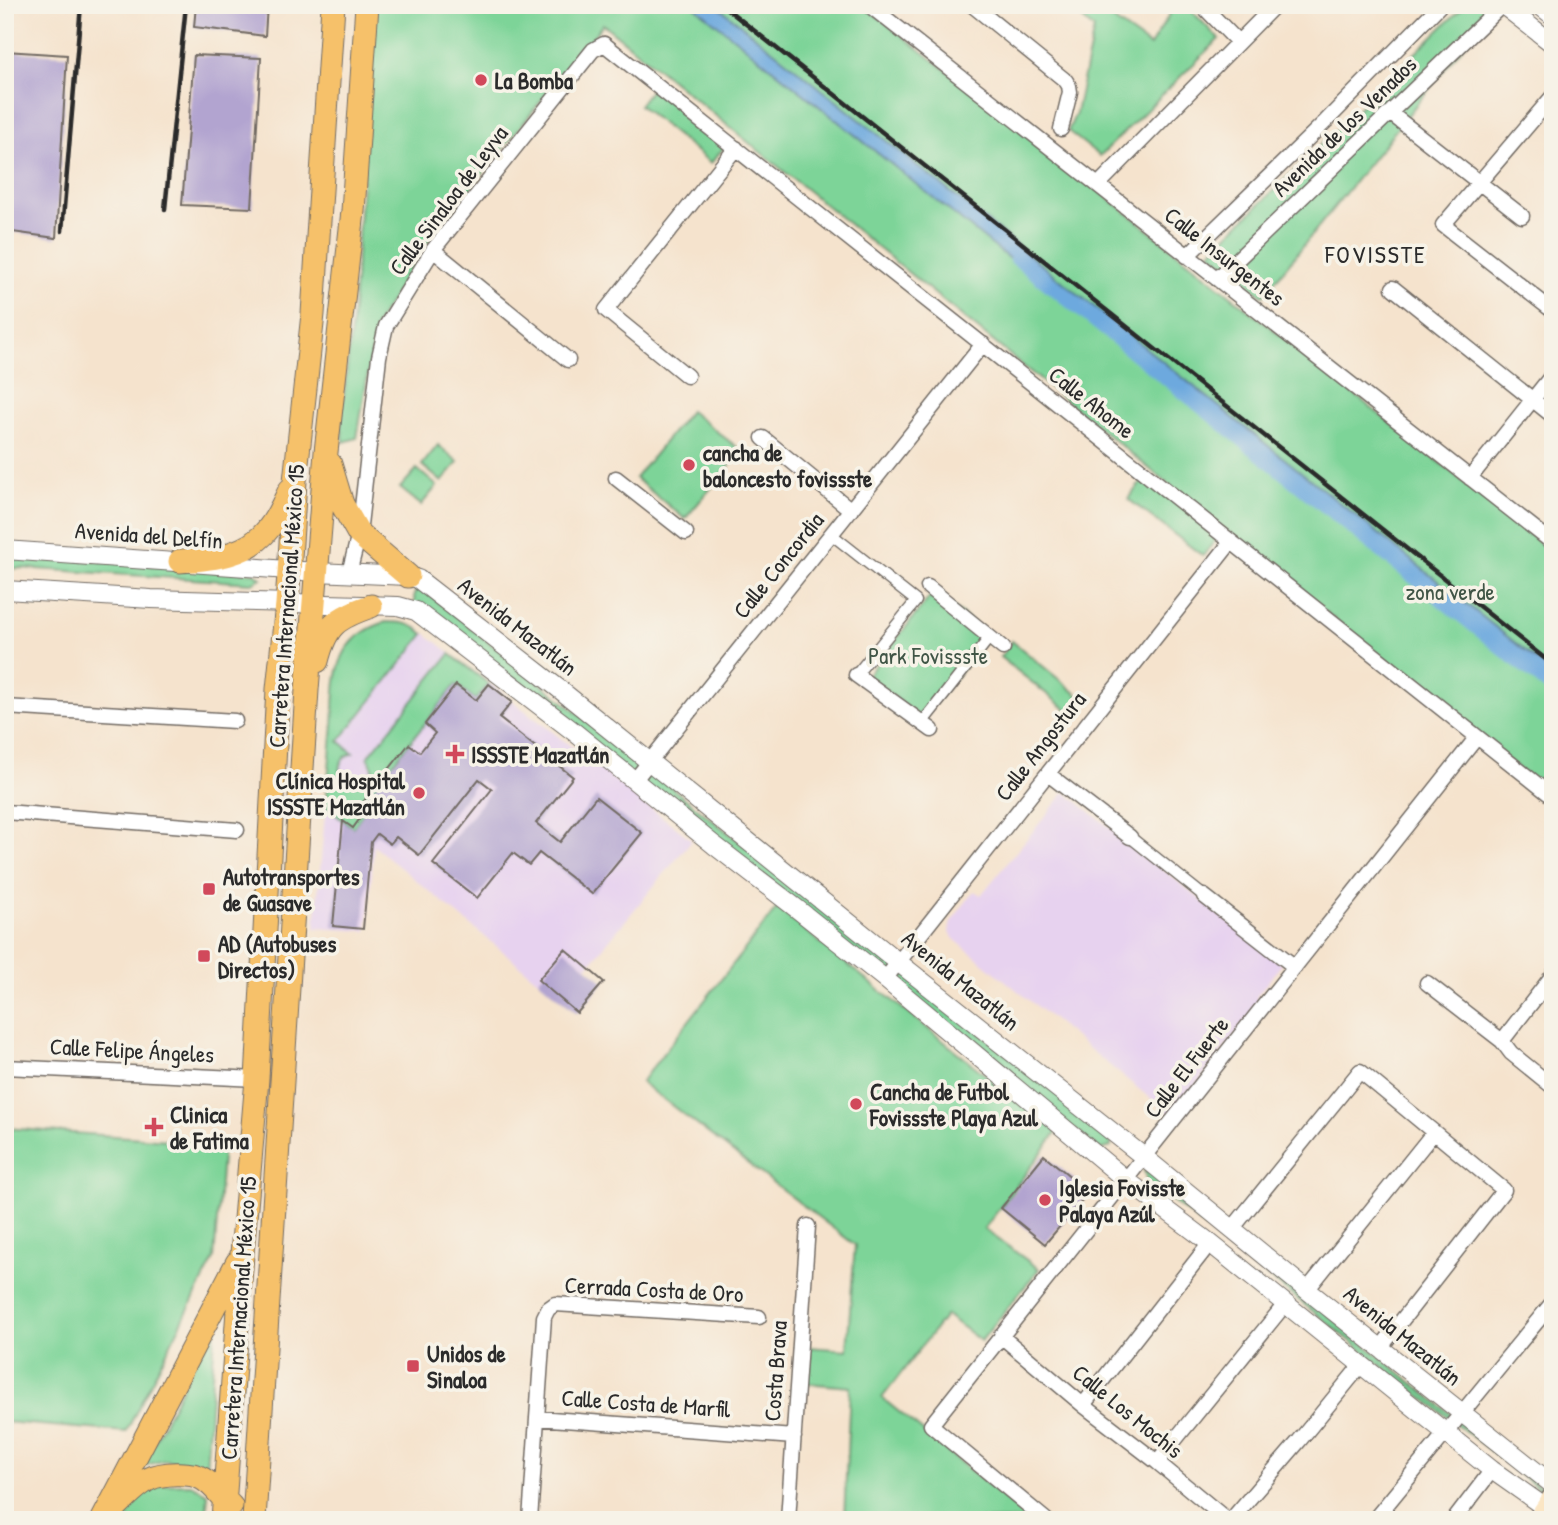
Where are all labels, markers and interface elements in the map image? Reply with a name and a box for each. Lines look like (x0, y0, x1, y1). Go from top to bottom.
street label: Avenida de los Venados (1265, 49, 1423, 203)
place label: La Bomba (495, 65, 573, 96)
marker: La Bomba (473, 72, 489, 88)
street label: Calle Sinaloa de Leyva (381, 119, 515, 281)
street label: Calle Insurgentes (1159, 199, 1292, 313)
district label: FOVISSTE (1324, 238, 1427, 270)
street label: Calle Ahome (1043, 359, 1141, 445)
place label: cancha de baloncesto fovissste (703, 437, 873, 494)
marker: cancha de baloncesto fovissste (681, 457, 697, 473)
street label: Carretera Internacional México 15 (261, 463, 311, 749)
street label: Calle Concordia (726, 505, 830, 625)
street label: Avenida del Delfín (74, 514, 224, 556)
street label: Avenida Mazatlán (452, 570, 584, 682)
park label: zona verde (1405, 576, 1495, 607)
park label: Park Fovissste (868, 640, 988, 671)
street label: Calle Angostura (987, 685, 1093, 807)
place label: ISSSTE Mazatlán (471, 739, 609, 770)
marker: ISSSTE Mazatlán (445, 744, 465, 764)
place label: Clínica Hospital ISSSTE Mazatlán (267, 765, 406, 822)
marker: Clínica Hospital ISSSTE Mazatlán (411, 785, 427, 801)
place label: Autotransportes de Guasave (223, 861, 360, 918)
marker: Autotransportes de Guasave (201, 881, 217, 897)
street label: Avenida Mazatlán (896, 923, 1026, 1037)
place label: AD (Autobuses Directos) (218, 928, 336, 985)
marker: AD (Autobuses Directos) (196, 948, 212, 964)
street label: Calle El Fuerte (1137, 1010, 1235, 1124)
street label: Calle Felipe Ángeles (49, 1030, 215, 1070)
place label: Cancha de Futbol Fovissste Playa Azul (869, 1076, 1039, 1134)
marker: Cancha de Futbol Fovissste Playa Azul (848, 1096, 864, 1112)
place label: Clinica de Fatima (170, 1099, 249, 1156)
marker: Clinica de Fatima (144, 1117, 164, 1137)
place label: Iglesia Fovisste Palaya Azúl (1059, 1172, 1186, 1230)
street label: Carretera Internacional México 15 (213, 1175, 263, 1461)
marker: Iglesia Fovisste Palaya Azúl (1037, 1192, 1053, 1208)
street label: Cerrada Costa de Oro (564, 1269, 744, 1309)
street label: Avenida Mazatlán (1338, 1278, 1468, 1392)
street label: Costa Brava (756, 1320, 794, 1422)
place label: Unidos de Sinaloa (427, 1338, 507, 1395)
street label: Calle Los Mochis (1066, 1357, 1190, 1465)
marker: Unidos de Sinaloa (405, 1358, 421, 1374)
street label: Calle Costa de Marfil (561, 1382, 732, 1424)

